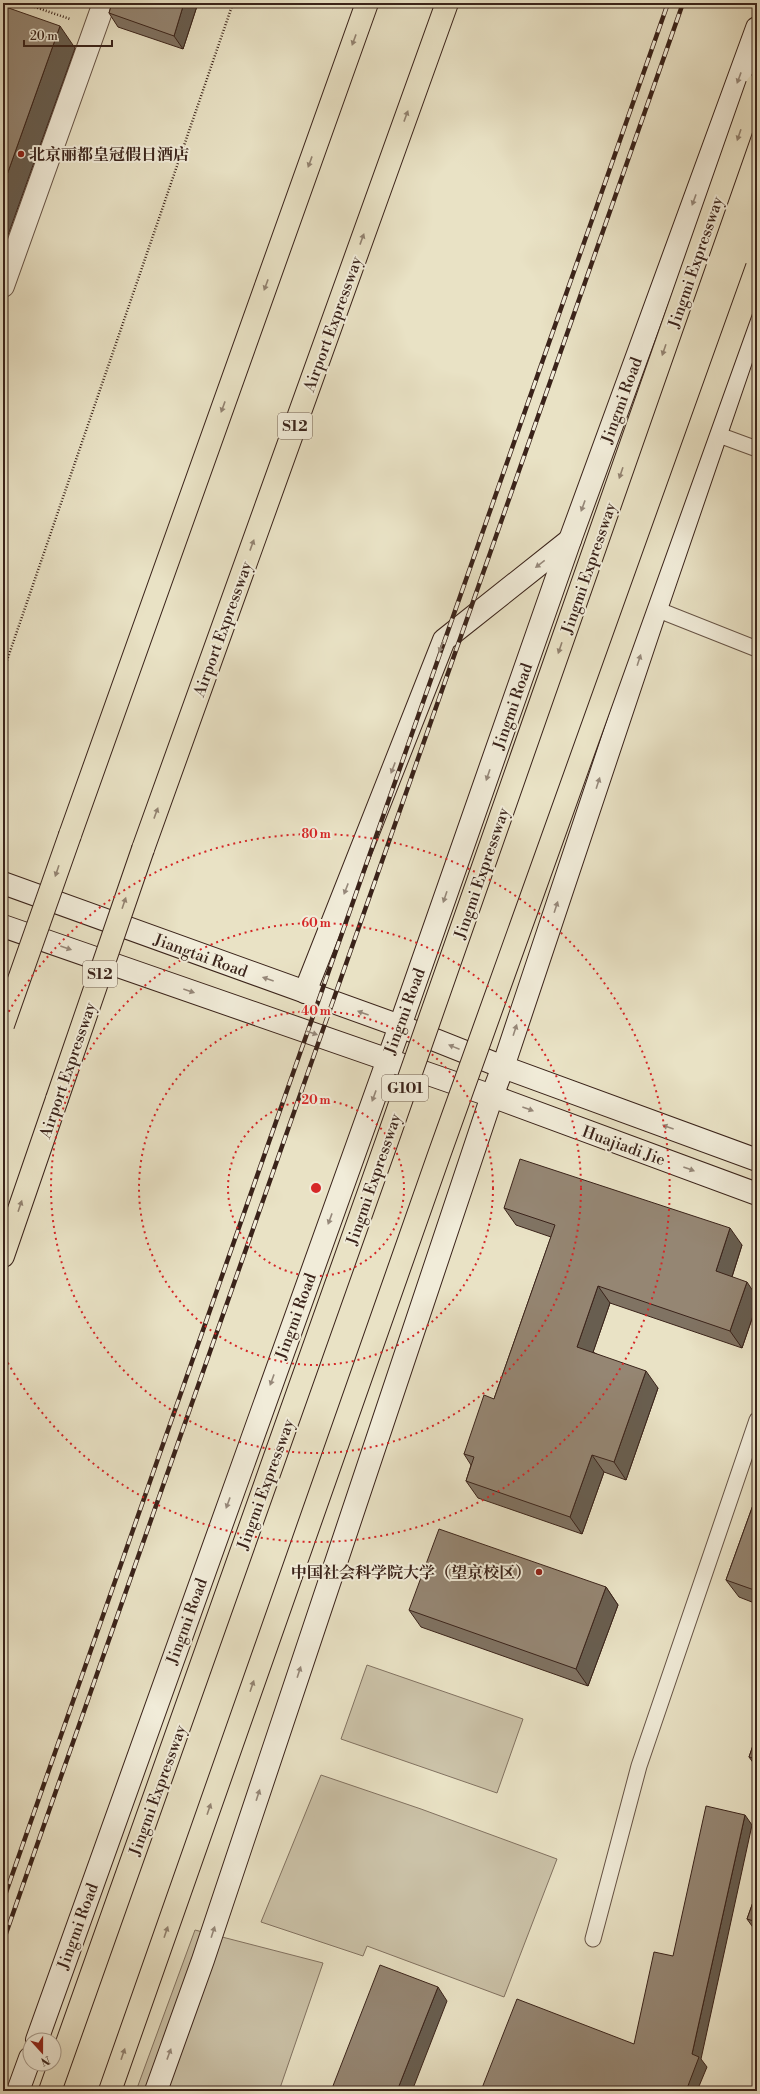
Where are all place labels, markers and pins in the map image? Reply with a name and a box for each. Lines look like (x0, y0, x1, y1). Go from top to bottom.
place label: 北京丽都皇冠假日酒店 (29, 145, 189, 165)
marker: 北京丽都皇冠假日酒店 (16, 149, 26, 159)
centre of rings (309, 1181, 323, 1195)
place label: 中国社会科学院大学（望京校区） (291, 1563, 531, 1583)
marker: 中国社会科学院大学（望京校区） (534, 1567, 544, 1577)

